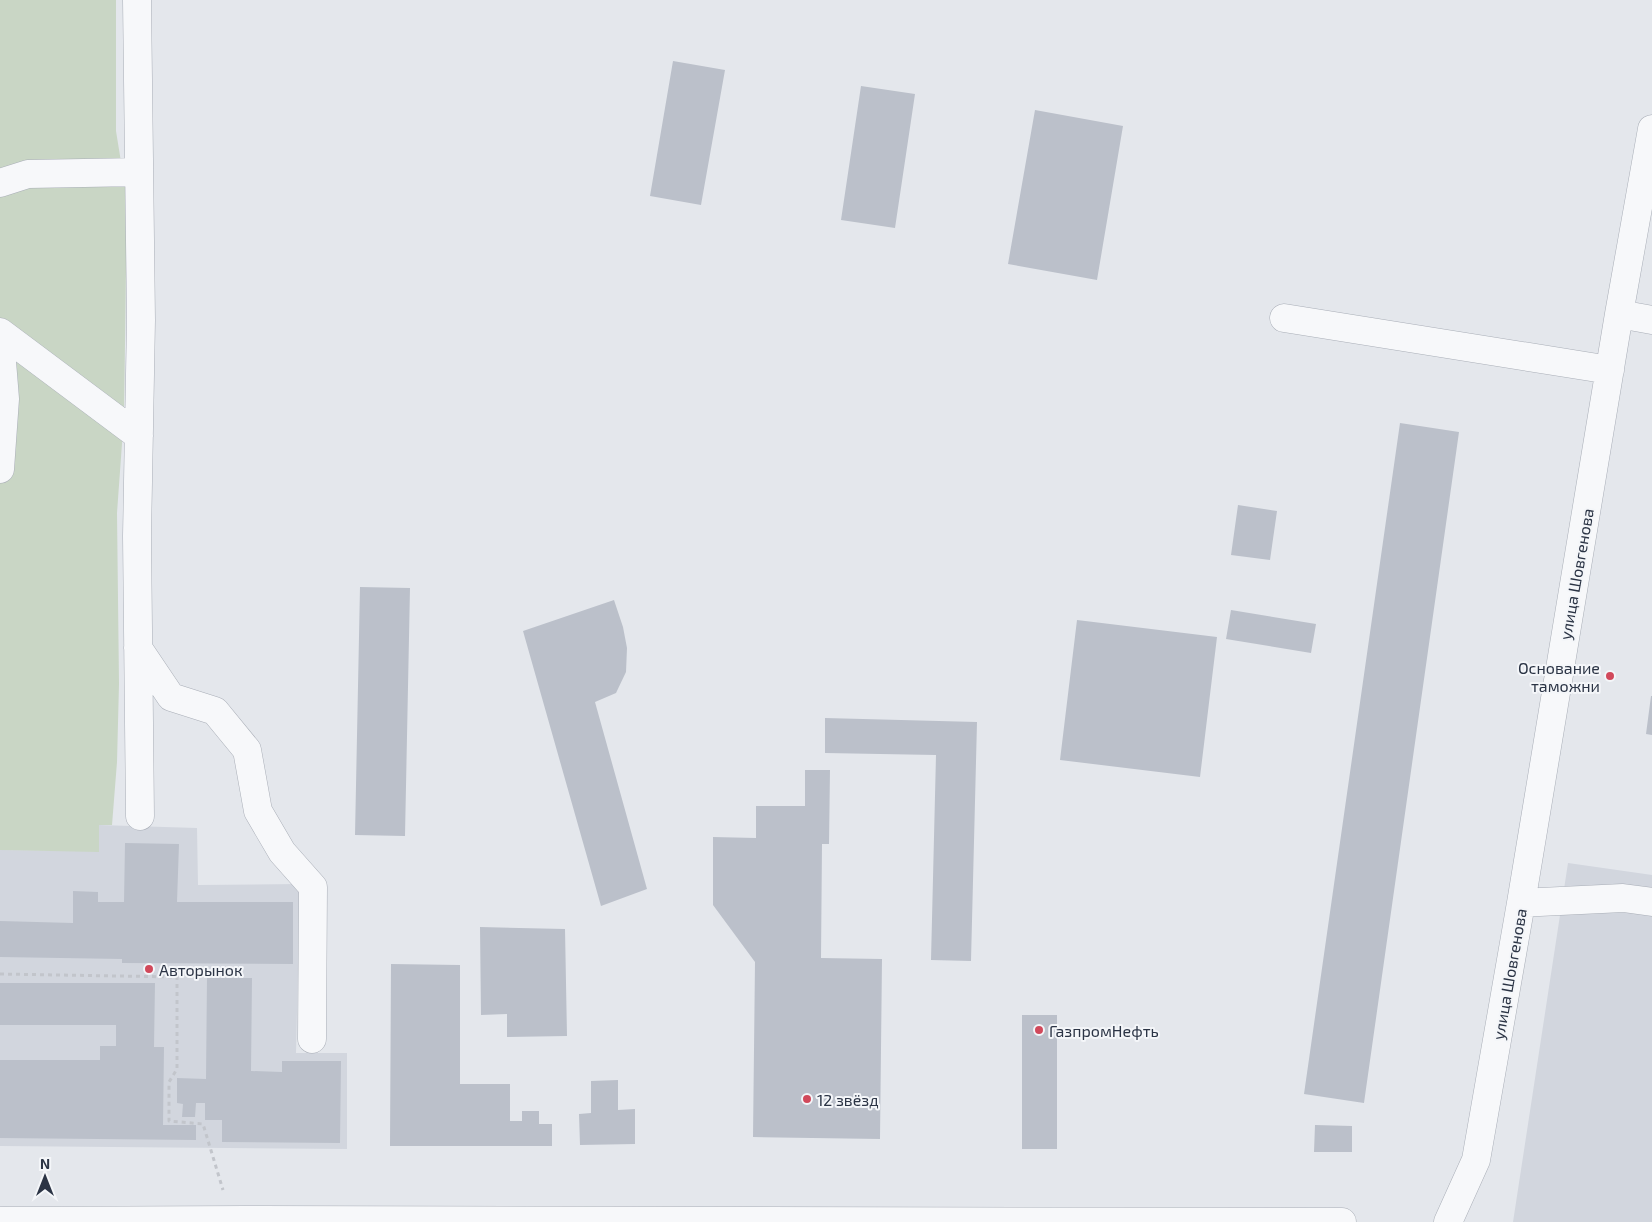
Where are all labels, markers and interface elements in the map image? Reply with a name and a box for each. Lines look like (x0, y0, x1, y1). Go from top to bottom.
street label: улица Шовгенова (1555, 507, 1598, 641)
place label: Основание таможни (1518, 658, 1600, 695)
marker: Основание таможни (1604, 670, 1616, 682)
street label: улица Шовгенова (1488, 907, 1531, 1041)
place label: Авторынок (159, 960, 243, 979)
marker: Авторынок (143, 963, 155, 975)
place label: ГазпромНефть (1049, 1021, 1159, 1040)
marker: ГазпромНефть (1033, 1024, 1045, 1036)
place label: 12 звёзд (817, 1090, 879, 1109)
marker: 12 звёзд (801, 1093, 813, 1105)
north arrow (20, 1152, 70, 1202)
text: N (40, 1155, 50, 1172)

